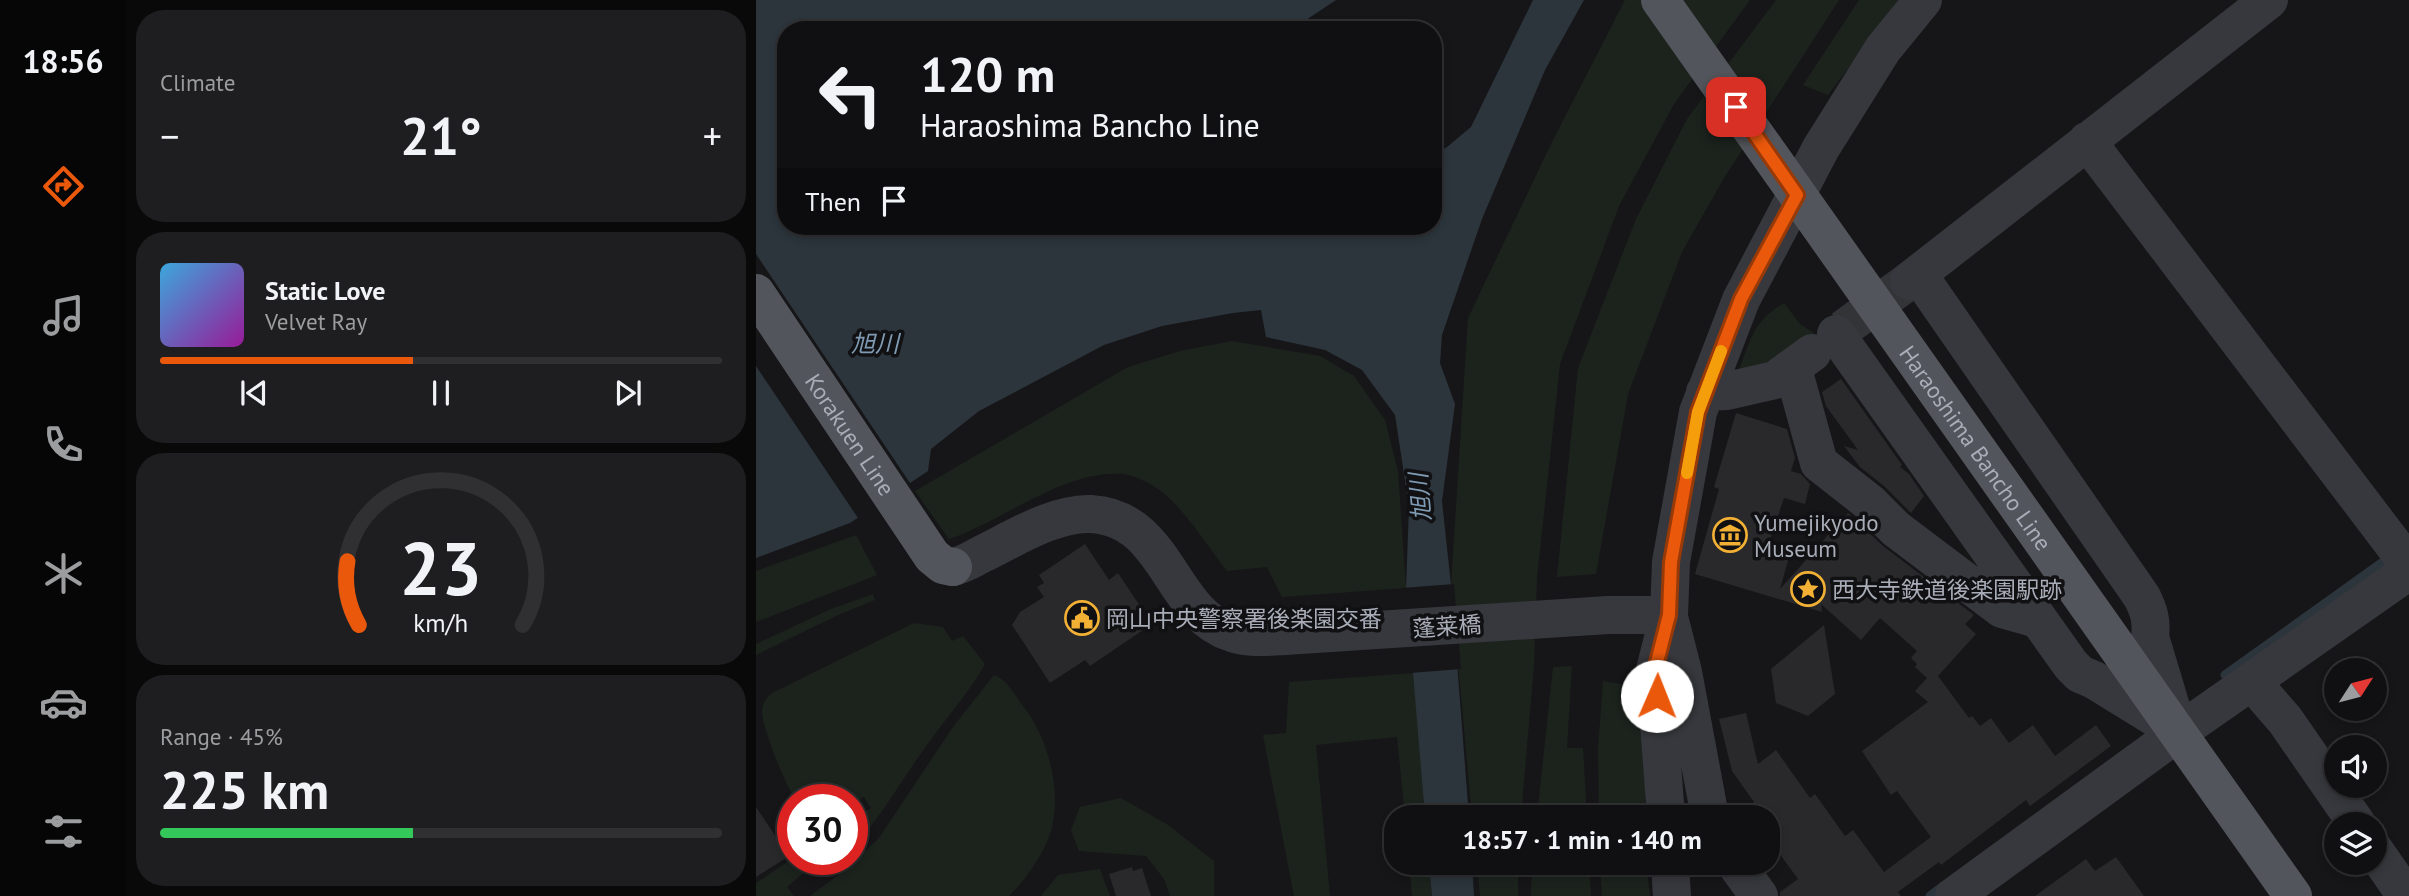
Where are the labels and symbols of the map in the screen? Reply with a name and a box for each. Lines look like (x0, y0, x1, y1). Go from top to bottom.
pin (1706, 77, 1766, 137)
water label: 旭川 (851, 328, 902, 359)
street label: Haraoshima Bancho Line (1894, 339, 2059, 556)
street label: Korakuen Line (799, 368, 902, 501)
water label: 旭川 (1402, 469, 1438, 522)
place label: Yumejikyodo Museum (1754, 508, 1879, 563)
museum icon: Yumejikyodo Museum (1711, 516, 1749, 554)
place icon: 西大寺鉄道後楽園駅跡 (1789, 570, 1827, 608)
place label: 西大寺鉄道後楽園駅跡 (1832, 575, 2062, 604)
public building icon: 岡山中央警察署後楽園交番 (1063, 599, 1101, 637)
place label: 岡山中央警察署後楽園交番 (1106, 604, 1382, 633)
street label: 蓬莱橋 (1412, 609, 1482, 643)
north arrow (2324, 658, 2387, 721)
position arrow (1620, 659, 1694, 733)
speed limit sign: 30 (777, 784, 868, 875)

